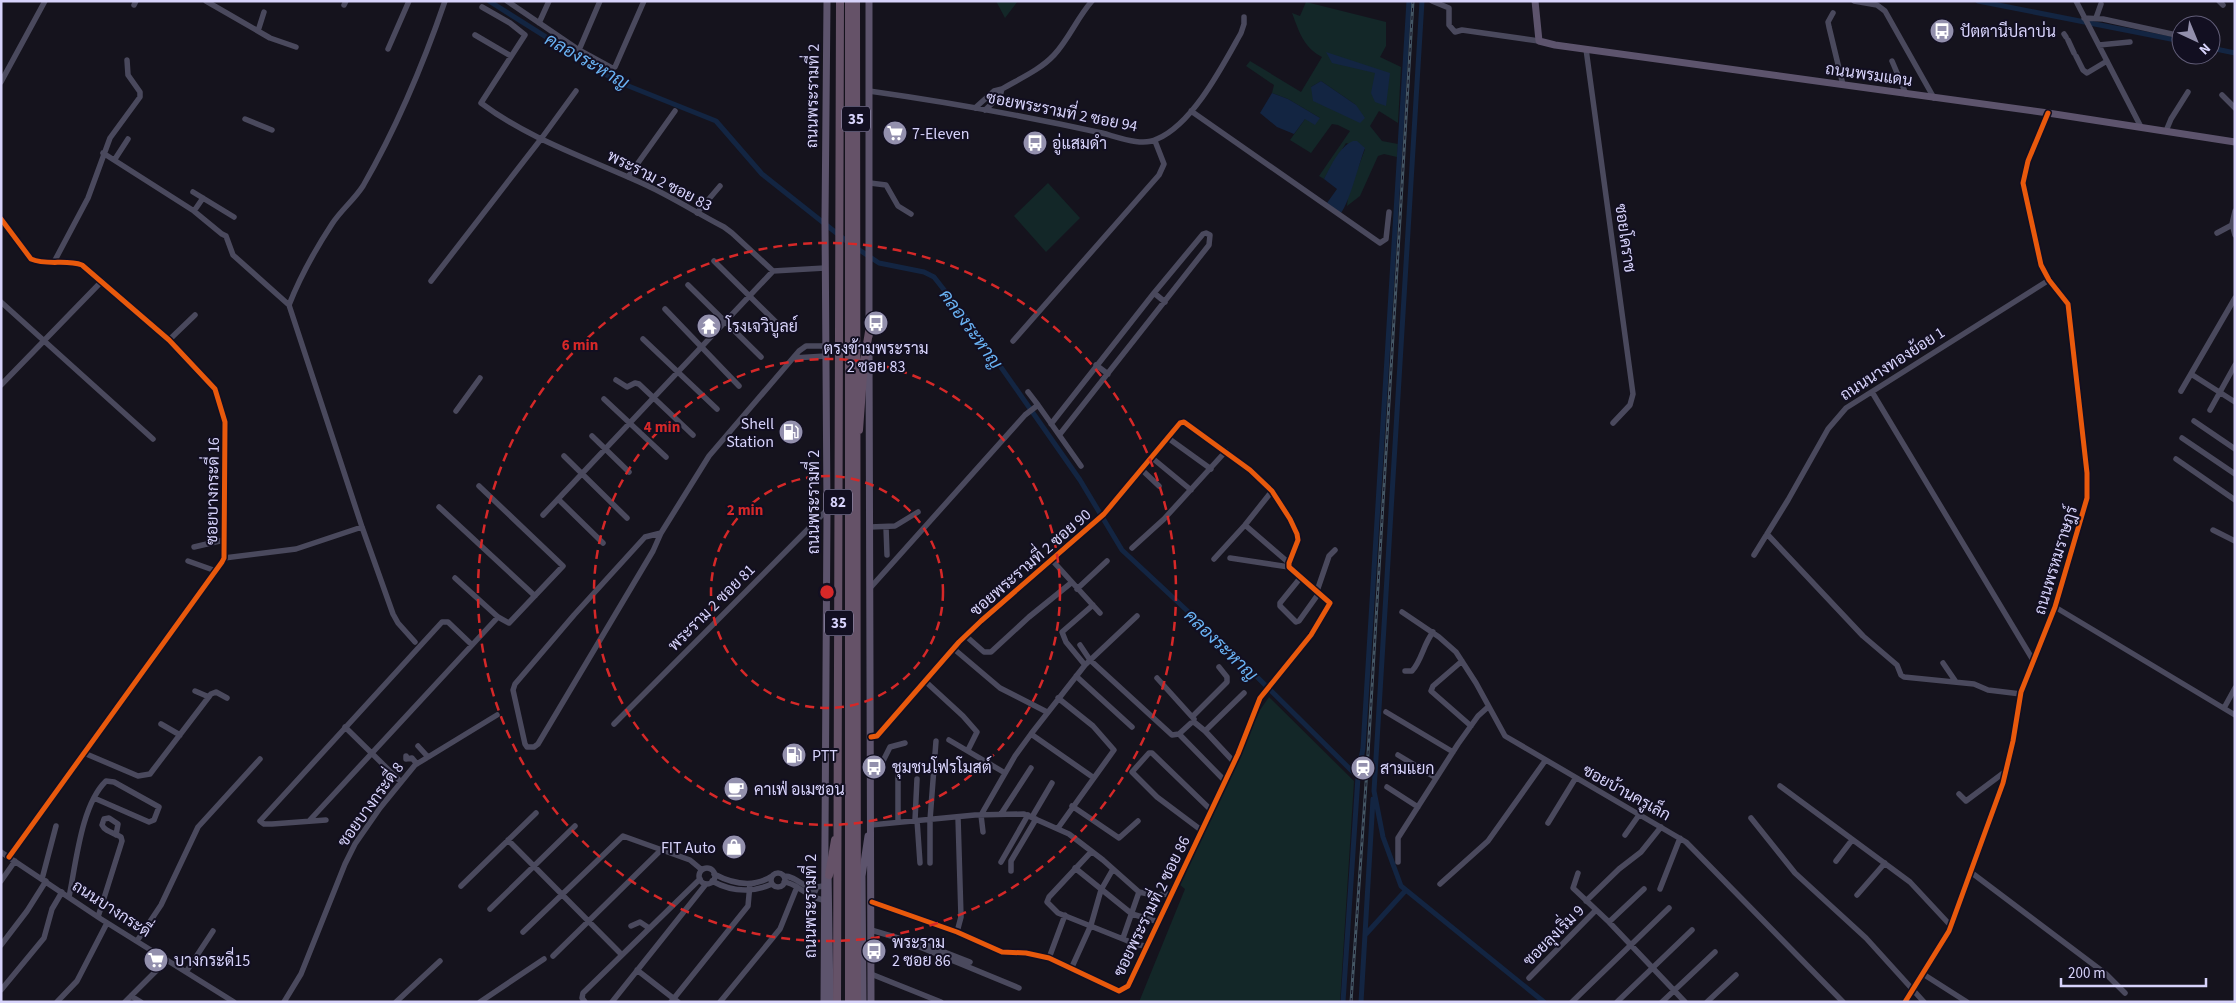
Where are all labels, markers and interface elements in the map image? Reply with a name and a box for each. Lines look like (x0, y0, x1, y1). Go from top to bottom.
north arrow (2171, 15, 2221, 65)
bus stop icon: ปัตตานีปลาบ่น (1929, 18, 1955, 44)
place label: ปัตตานีปลาบ่น (1960, 20, 2056, 43)
water label: คลองระหาญ (540, 27, 634, 96)
text: N (2194, 38, 2215, 59)
street label: ถนนพระรามที่ 2 (797, 43, 825, 148)
street label: ถนนพรมแดน (1824, 58, 1914, 92)
street label: ซอยพระรามที่ 2 ซอย 94 (984, 83, 1140, 137)
road number: 35 (842, 106, 870, 132)
supermarket icon: 7-Eleven (882, 120, 908, 146)
place label: 7-Eleven (912, 123, 970, 145)
bus stop icon: อู่แสมดำ (1022, 130, 1048, 156)
place label: อู่แสมดำ (1052, 133, 1107, 155)
street label: พระราม 2 ซอย 83 (603, 145, 716, 217)
street label: ซอยโคราช (1609, 202, 1642, 274)
water label: คลองระหาญ (933, 284, 1008, 374)
bus stop icon: ตรงข้ามพระราม 2 ซอย 83 (863, 310, 889, 336)
temple icon: โรงเจวิบูลย์ (696, 313, 722, 339)
place label: โรงเจวิบูลย์ (725, 314, 798, 338)
street label: ถนนนางทองย้อย 1 (1836, 322, 1949, 406)
text: 6 min (562, 335, 598, 356)
place label: ตรงข้ามพระราม 2 ซอย 83 (824, 338, 928, 378)
place label: Shell Station (726, 413, 774, 453)
text: 4 min (644, 417, 680, 438)
fuel station icon: Shell Station (778, 419, 804, 445)
street label: ซอยบางกระดี่ 16 (197, 437, 225, 545)
street label: ถนนพระรามที่ 2 (799, 450, 825, 554)
road number: 82 (824, 490, 852, 514)
text: 2 min (727, 500, 763, 521)
street label: ซอยพระรามที่ 2 ซอย 90 (963, 501, 1096, 622)
street label: ถนนพรหมราษฎร์ (2027, 502, 2083, 617)
street label: พระราม 2 ซอย 81 (663, 559, 760, 656)
centre of rings (818, 583, 836, 601)
water label: คลองระหาญ (1178, 604, 1263, 687)
road number: 35 (825, 610, 853, 636)
fuel station icon: PTT (781, 742, 807, 768)
place label: PTT (812, 745, 838, 767)
bus stop icon: ชุมชนโฟรโมสต์ (861, 754, 887, 780)
street label: ซอยบางกระดี่ 8 (329, 755, 409, 851)
place label: ชุมชนโฟรโมสต์ (892, 755, 992, 779)
station icon: สามแยก (1350, 755, 1376, 781)
street label: ซอยบ้านครูเล็ก (1579, 757, 1676, 826)
place label: สามแยก (1380, 758, 1435, 780)
cafe icon: คาเฟ่ อเมซอน (723, 776, 749, 802)
place label: คาเฟ่ อเมซอน (754, 779, 845, 801)
street label: ซอยพระรามที่ 2 ซอย 86 (1105, 831, 1196, 980)
shop icon: FIT Auto (721, 834, 747, 860)
place label: FIT Auto (661, 837, 716, 859)
street label: ถนนพระรามที่ 2 (796, 854, 822, 958)
street label: ถนนบางกระดี่ (68, 872, 157, 943)
street label: ซอยลุงเริ่ม 9 (1516, 898, 1589, 971)
place label: พระราม 2 ซอย 86 (892, 932, 951, 972)
bus stop icon: พระราม 2 ซอย 86 (861, 938, 887, 964)
place label: บางกระดี่15 (174, 946, 250, 972)
supermarket icon: บางกระดี่15 (143, 947, 169, 973)
scale bar (2061, 956, 2206, 988)
text: 200 m (2068, 963, 2106, 984)

